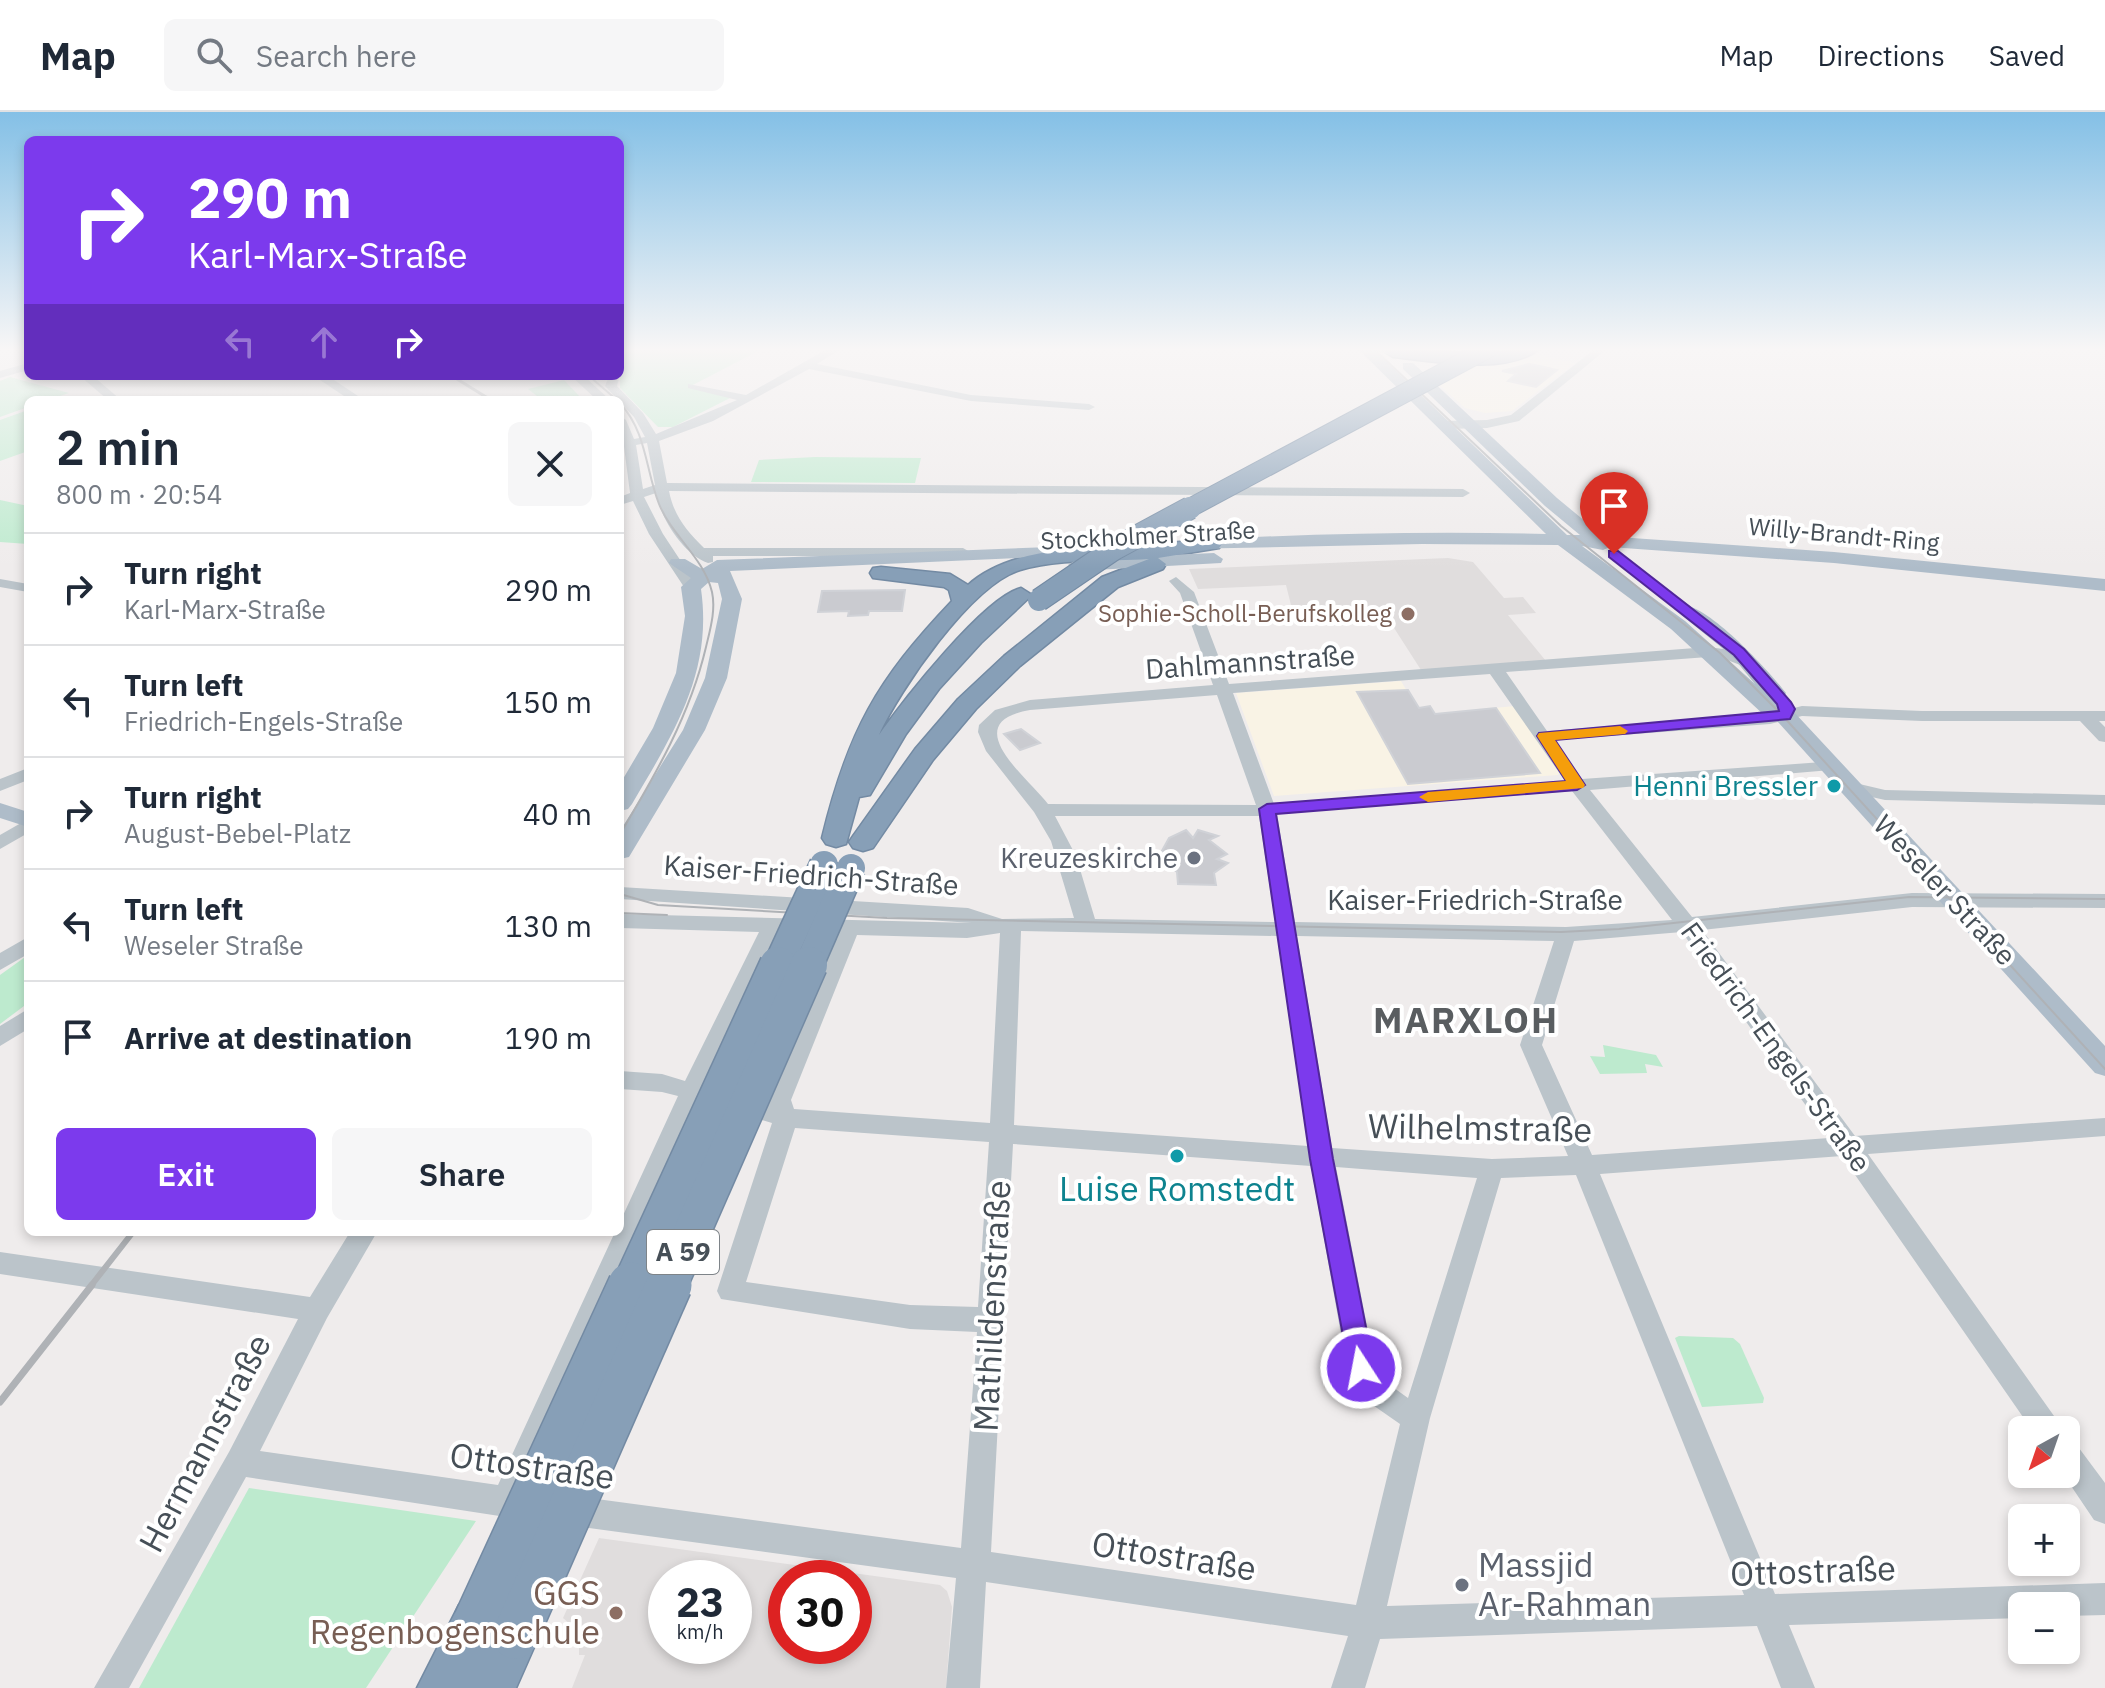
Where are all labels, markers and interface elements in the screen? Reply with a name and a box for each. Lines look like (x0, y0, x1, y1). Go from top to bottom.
search box (164, 19, 724, 91)
text: Map (40, 31, 116, 80)
icon: search (192, 33, 236, 77)
text: Search here (256, 36, 417, 75)
text: Map (1719, 37, 1773, 74)
text: Directions (1817, 37, 1945, 74)
text: Saved (1989, 37, 2065, 74)
text: 290 m (188, 161, 352, 233)
icon: right (56, 168, 160, 272)
text: Karl-Marx-Straße (188, 231, 467, 278)
icon: left (218, 320, 262, 364)
icon: ahead (302, 320, 346, 364)
icon: right (386, 320, 430, 364)
text: 2 min (56, 416, 180, 478)
button: close (508, 422, 592, 506)
pin (1580, 472, 1648, 554)
text: 800 m · 20:54 (56, 477, 222, 511)
icon: arrive (1592, 484, 1636, 528)
street label: Willy-Brandt-Ring (1747, 510, 1941, 558)
street label: Stockholmer Straße (1040, 513, 1256, 557)
text: Turn right (124, 553, 262, 592)
icon: right (56, 567, 100, 611)
text: 290 m (505, 570, 592, 609)
text: Karl-Marx-Straße (124, 592, 326, 626)
place label: Sophie-Scholl-Berufskolleg (1098, 597, 1392, 629)
marker: Sophie-Scholl-Berufskolleg (1399, 605, 1417, 623)
street label: Dahlmannstraße (1144, 636, 1356, 687)
text: Turn left (124, 665, 243, 704)
icon: left (56, 679, 100, 723)
text: 150 m (505, 682, 592, 721)
text: Friedrich-Engels-Straße (124, 704, 403, 738)
place label: Henni Bressler (1633, 767, 1818, 804)
text: Turn right (124, 777, 262, 816)
marker: Henni Bressler (1825, 777, 1843, 795)
icon: right (56, 791, 100, 835)
text: 40 m (523, 794, 592, 833)
street label: Weseler Straße (1866, 806, 2025, 973)
text: August-Bebel-Platz (124, 816, 351, 850)
place label: Kreuzeskirche (1000, 839, 1178, 876)
street label: Kaiser-Friedrich-Straße (662, 846, 960, 903)
marker: Kreuzeskirche (1185, 849, 1203, 867)
street label: Kaiser-Friedrich-Straße (1327, 881, 1623, 918)
text: Turn left (124, 889, 243, 928)
icon: left (56, 903, 100, 947)
text: 130 m (505, 906, 592, 945)
street label: Friedrich-Engels-Straße (1673, 914, 1880, 1179)
text: Weseler Straße (124, 928, 303, 962)
district label: MARXLOH (1373, 996, 1559, 1043)
icon: arrive (56, 1015, 100, 1059)
text: Arrive at destination (124, 1018, 412, 1057)
text: 190 m (505, 1018, 592, 1057)
street label: Wilhelmstraße (1368, 1103, 1592, 1151)
button: Exit (56, 1128, 316, 1220)
button: Share (332, 1128, 592, 1220)
marker: Luise Romstedt (1168, 1147, 1186, 1165)
place label: Luise Romstedt (1059, 1166, 1295, 1210)
street label: Mathildenstraße (962, 1179, 1020, 1433)
road number: A 59 (647, 1230, 719, 1274)
street label: Hermannstraße (128, 1326, 280, 1559)
position arrow (1319, 1326, 1403, 1410)
north arrow (2008, 1416, 2080, 1488)
map controls (2008, 1416, 2080, 1664)
street label: Ottostraße (447, 1432, 617, 1498)
button: + (2008, 1504, 2080, 1576)
street label: Ottostraße (1089, 1520, 1259, 1590)
place label: Massjid Ar-Rahman (1478, 1542, 1651, 1625)
street label: Ottostraße (1729, 1545, 1897, 1595)
speed limit sign: 30 (768, 1560, 872, 1664)
place label: GGS Regenbogenschule (310, 1570, 600, 1653)
text: 23 (676, 1576, 724, 1628)
marker: Massjid Ar-Rahman (1453, 1576, 1471, 1594)
button: − (2008, 1592, 2080, 1664)
marker: GGS Regenbogenschule (607, 1604, 625, 1622)
text: km/h (676, 1618, 724, 1645)

